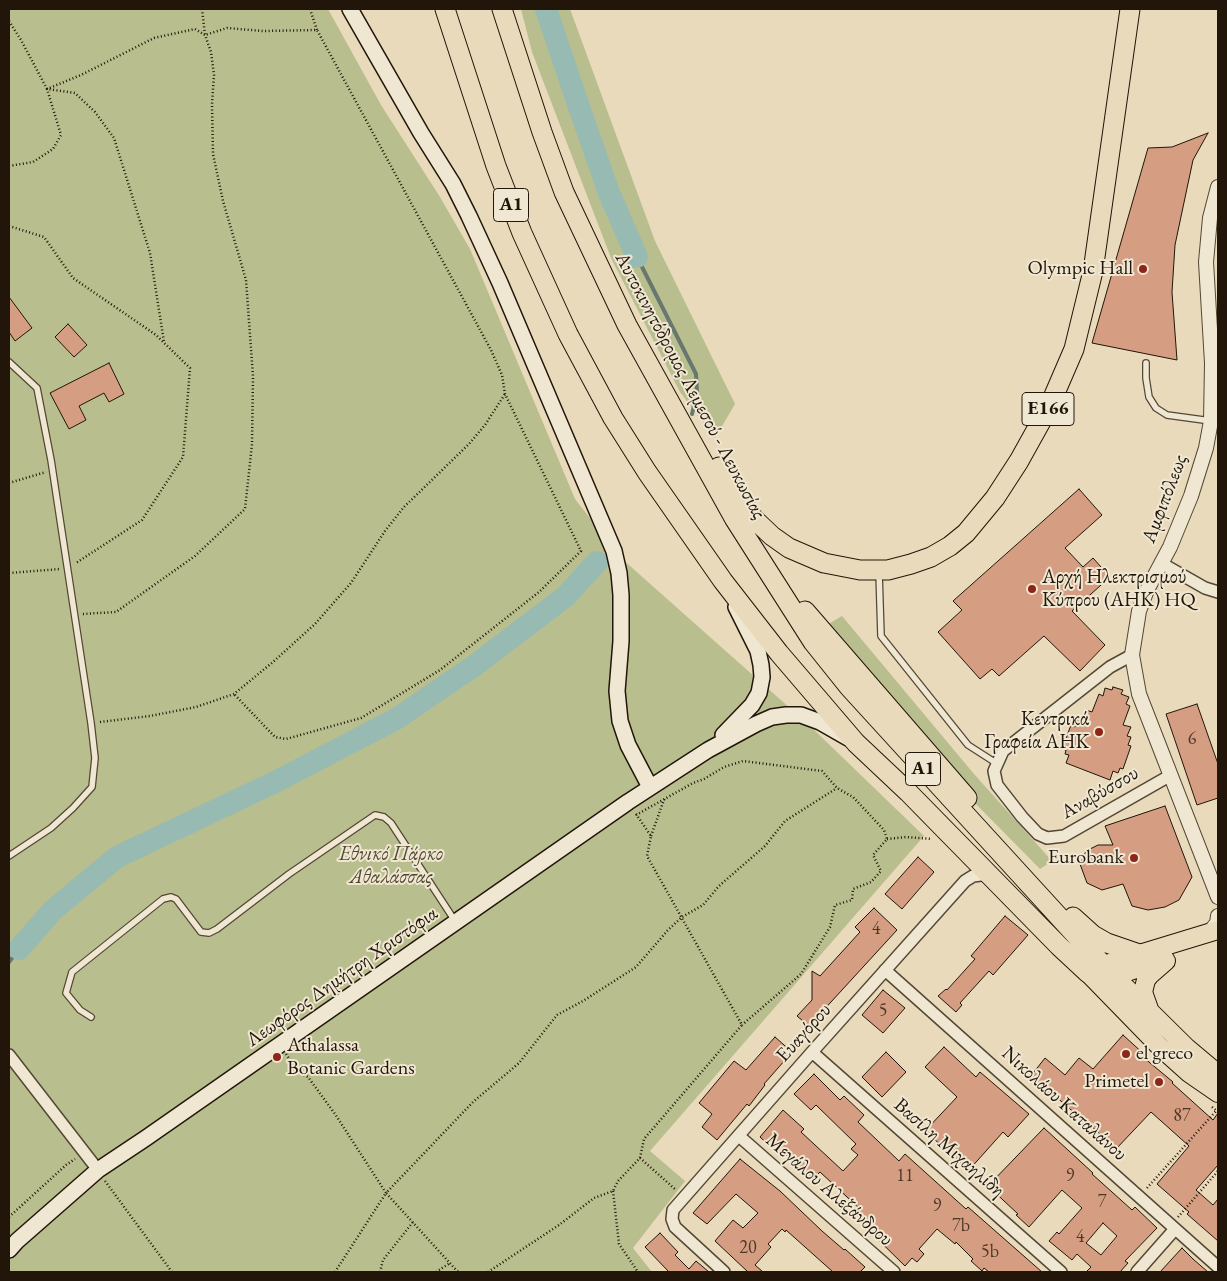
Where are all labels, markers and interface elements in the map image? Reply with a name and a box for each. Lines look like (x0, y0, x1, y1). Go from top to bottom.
road number: A1 (494, 188, 528, 222)
street label: Αυτοκινητόδρομος Λεμεσού - Λευκωσίας (609, 249, 771, 523)
place label: Olympic Hall (1027, 257, 1133, 281)
marker: Olympic Hall (1137, 263, 1149, 275)
road number: E166 (1022, 392, 1074, 426)
street label: Αμφιπόλεως (1137, 451, 1193, 547)
place label: Αρχή Ηλεκτρισμού Κύπρου (ΑΗΚ) HQ (1042, 566, 1196, 613)
marker: Αρχή Ηλεκτρισμού Κύπρου (ΑΗΚ) HQ (1026, 583, 1038, 595)
place label: Κεντρικά Γραφεία ΑΗΚ (984, 708, 1089, 755)
marker: Κεντρικά Γραφεία ΑΗΚ (1093, 726, 1105, 738)
house number: 6 (1188, 728, 1196, 750)
road number: A1 (906, 752, 940, 786)
street label: Αναβύσσου (1057, 761, 1143, 825)
park label: Εθνικό Πάρκο Αθαλάσσας (339, 843, 443, 890)
place label: Eurobank (1048, 846, 1124, 870)
marker: Eurobank (1128, 852, 1140, 864)
street label: Λεωφόρος Δημήτρη Χριστόφια (242, 902, 442, 1052)
house number: 4 (872, 918, 880, 940)
street label: Ευαγόρου (771, 999, 837, 1067)
house number: 5 (879, 1000, 887, 1022)
place label: Athalassa Botanic Gardens (287, 1034, 415, 1081)
street label: Νικολάου Καταλάνου (996, 1041, 1132, 1167)
place label: el greco (1136, 1042, 1193, 1066)
marker: el greco (1120, 1048, 1132, 1060)
marker: Athalassa Botanic Gardens (271, 1051, 283, 1063)
place label: Primetel (1084, 1070, 1149, 1094)
marker: Primetel (1153, 1076, 1165, 1088)
street label: Βασίλη Μιχαηλίδη (889, 1093, 1009, 1203)
house number: 87 (1173, 1105, 1191, 1127)
street label: Μεγάλου Αλεξάνδρου (761, 1128, 897, 1252)
house number: 11 (896, 1165, 914, 1187)
house number: 9 (1066, 1165, 1074, 1187)
house number: 7 (1098, 1191, 1106, 1213)
house number: 9 (933, 1195, 941, 1217)
house number: 7b (952, 1215, 970, 1237)
house number: 4 (1076, 1226, 1084, 1248)
house number: 20 (739, 1237, 757, 1259)
house number: 5b (981, 1241, 999, 1263)

